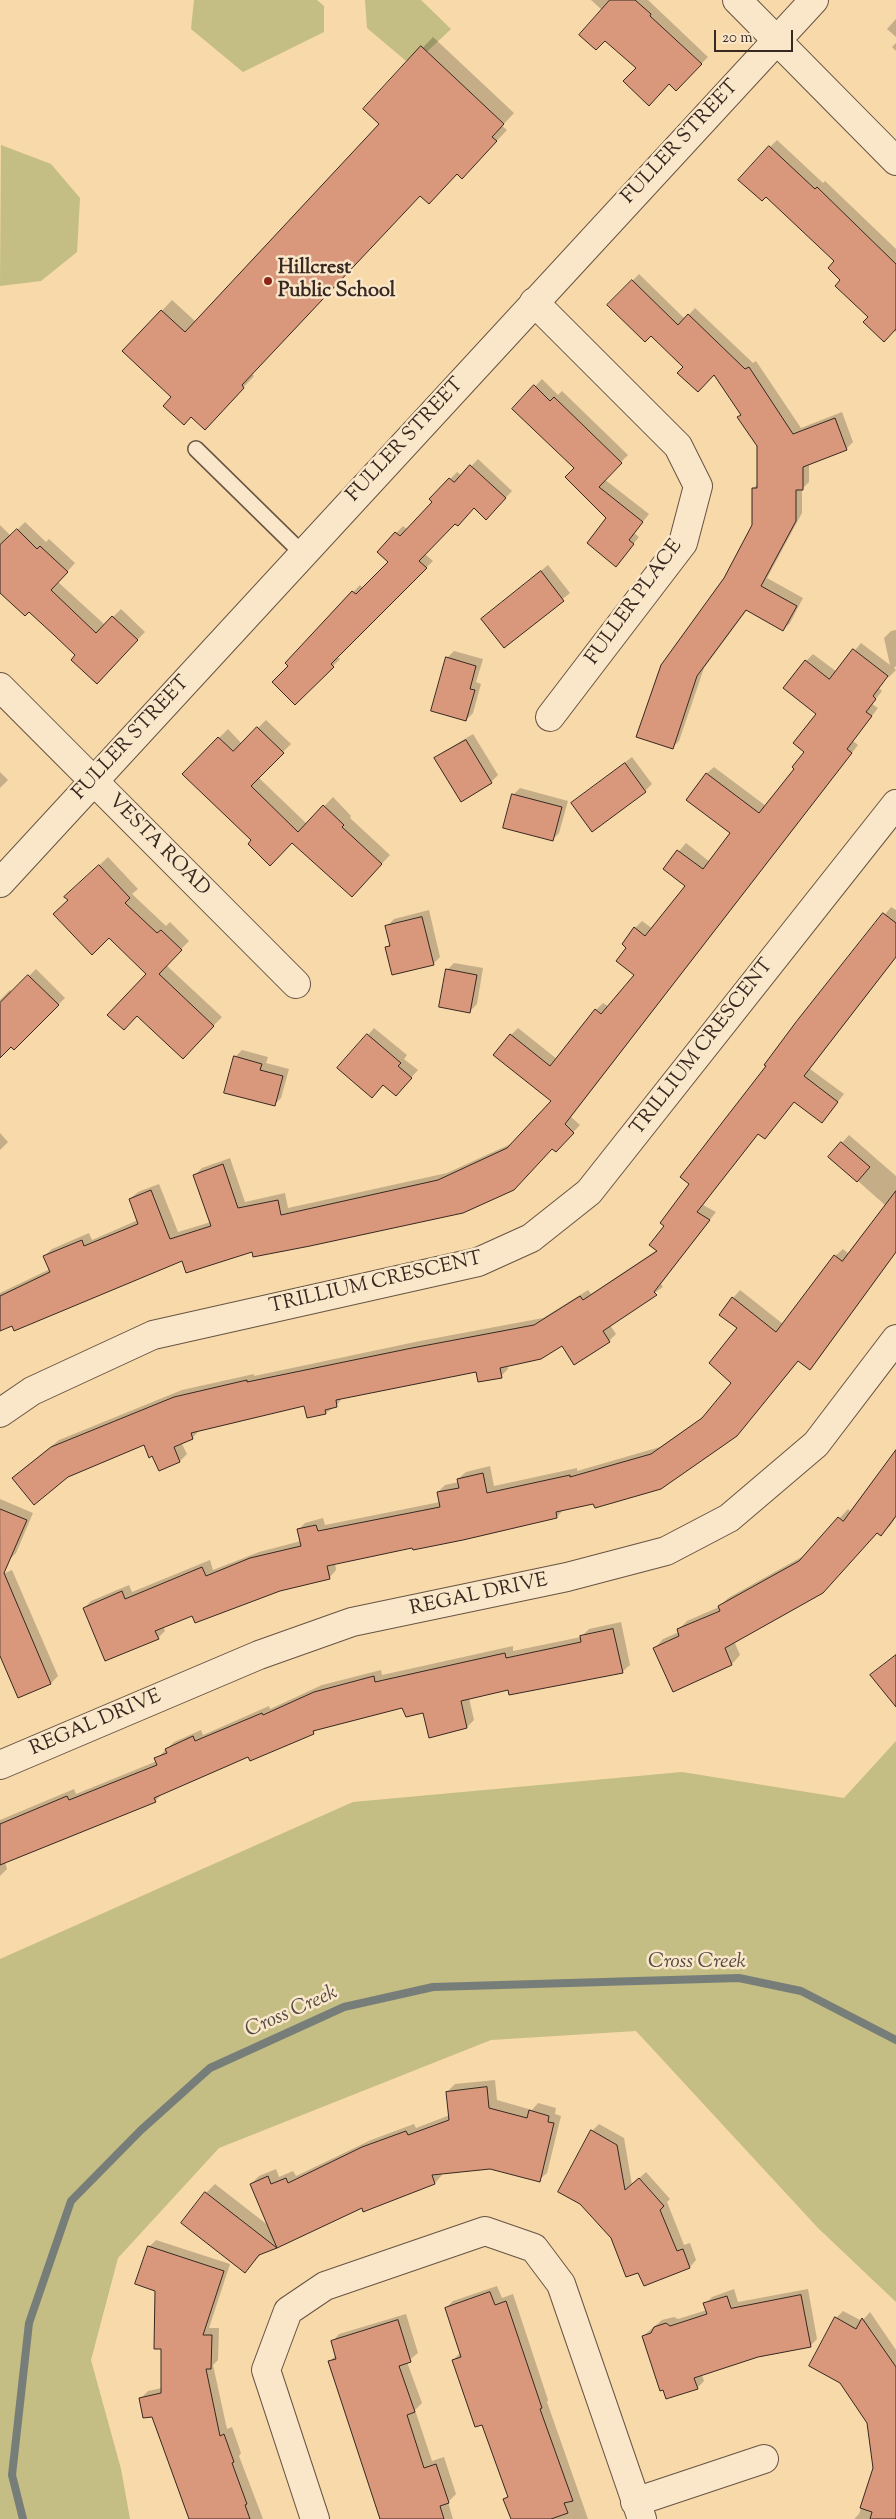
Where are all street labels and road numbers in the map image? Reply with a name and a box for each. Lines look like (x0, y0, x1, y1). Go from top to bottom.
street label: FULLER STREET (617, 76, 745, 210)
street label: FULLER STREET (342, 374, 470, 508)
street label: FULLER PLACE (581, 536, 689, 670)
street label: FULLER STREET (68, 672, 196, 806)
street label: VESTA ROAD (102, 790, 214, 902)
street label: TRILLIUM CRESCENT (627, 955, 779, 1141)
street label: TRILLIUM CRESCENT (267, 1248, 485, 1320)
street label: REGAL DRIVE (408, 1570, 550, 1622)
street label: REGAL DRIVE (27, 1686, 165, 1762)

